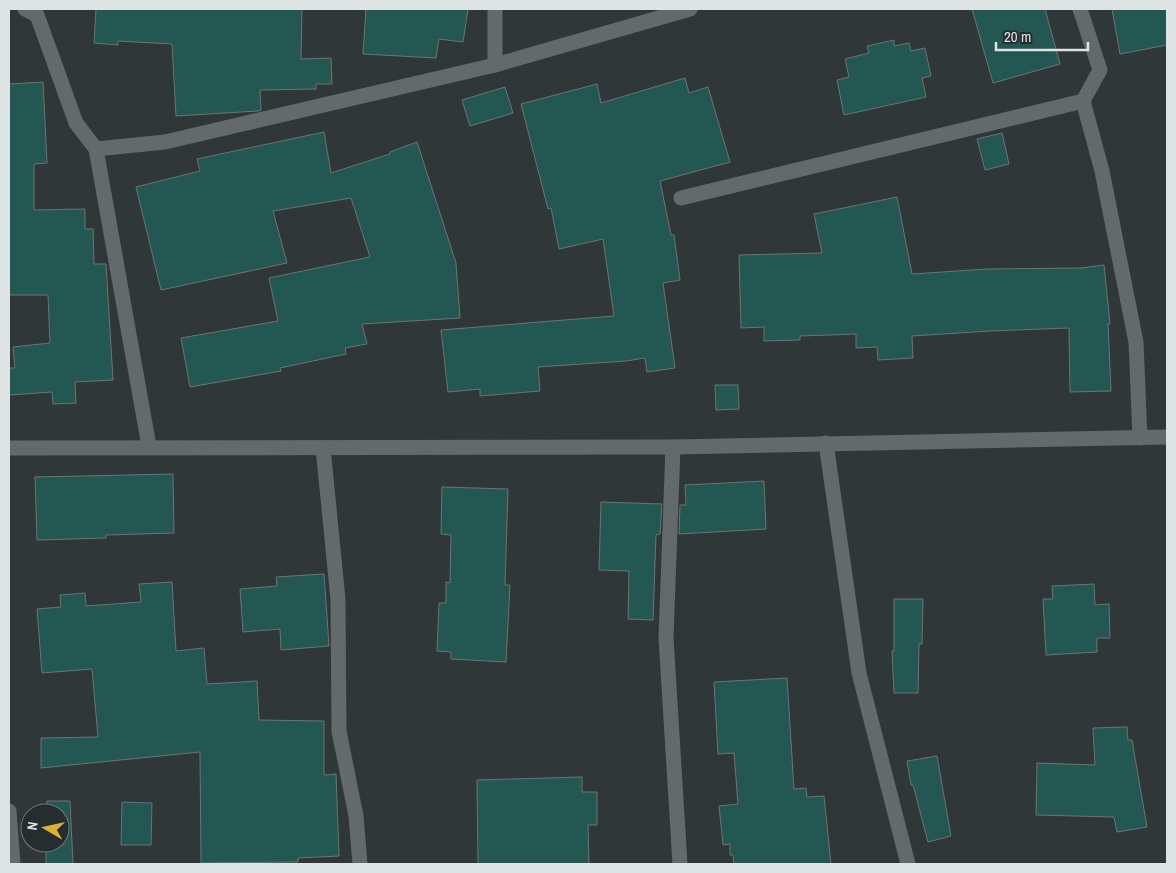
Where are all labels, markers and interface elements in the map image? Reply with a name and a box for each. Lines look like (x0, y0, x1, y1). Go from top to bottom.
scale bar (996, 20, 1088, 52)
text: 20 m (1004, 26, 1031, 47)
north arrow (20, 803, 70, 853)
text: N (23, 820, 42, 831)

